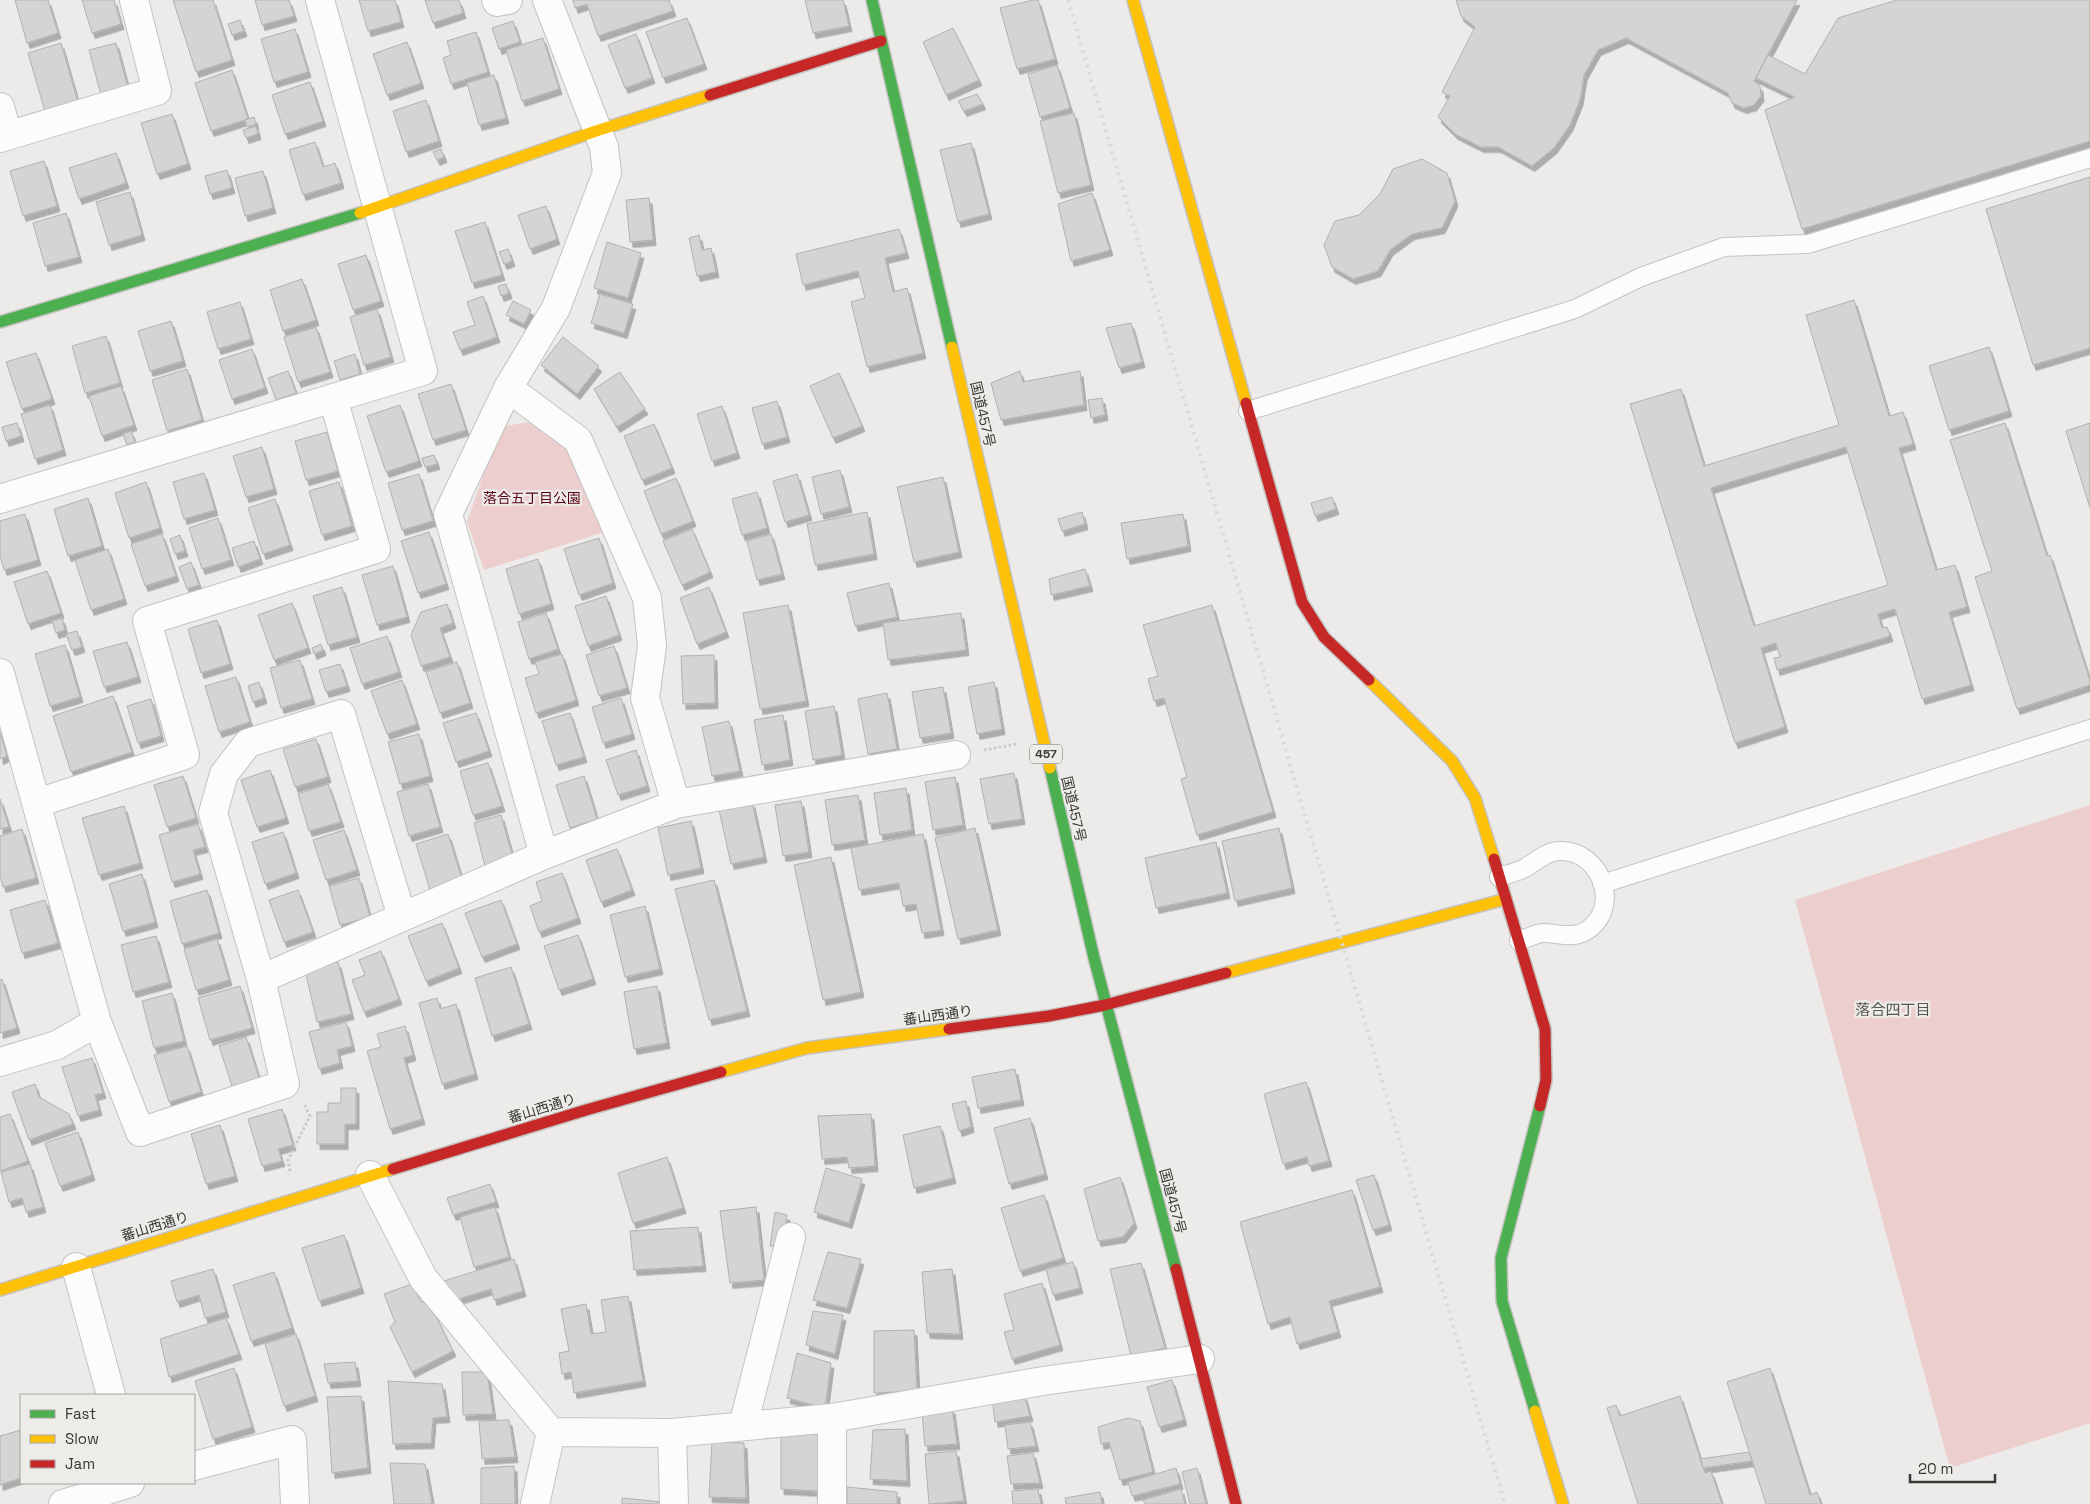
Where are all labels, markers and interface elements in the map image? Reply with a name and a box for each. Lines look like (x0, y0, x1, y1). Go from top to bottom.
street label: 国道457号 (967, 379, 999, 449)
park label: 落合五丁目公園 (483, 489, 581, 507)
road number: 457 (1030, 744, 1062, 764)
street label: 国道457号 (1058, 774, 1090, 844)
district label: 落合四丁目 (1855, 1000, 1931, 1019)
street label: 蕃山西通り (902, 1001, 974, 1029)
street label: 蕃山西通り (506, 1089, 578, 1127)
street label: 国道457号 (1156, 1166, 1190, 1236)
street label: 蕃山西通り (119, 1207, 191, 1245)
legend (20, 1394, 195, 1484)
text: Fast (65, 1404, 96, 1423)
text: Slow (65, 1429, 99, 1448)
scale bar (1910, 1452, 1995, 1484)
text: Jam (65, 1454, 95, 1473)
text: 20 m (1918, 1459, 1953, 1478)

